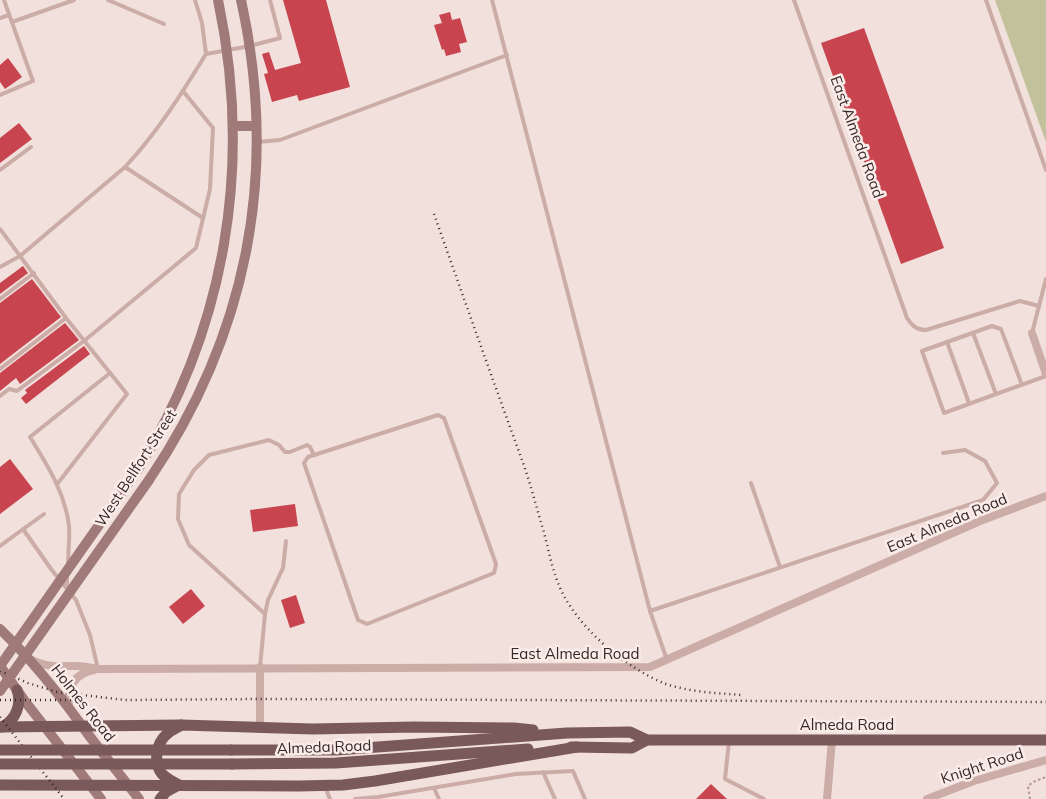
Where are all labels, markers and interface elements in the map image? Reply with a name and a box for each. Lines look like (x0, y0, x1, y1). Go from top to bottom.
street label: East Almeda Road (827, 73, 888, 201)
street label: West Bellfort Street (91, 406, 181, 530)
street label: East Almeda Road (884, 489, 1010, 556)
street label: East Almeda Road (511, 644, 639, 663)
street label: Holmes Road (47, 660, 120, 745)
street label: Almeda Road (800, 715, 894, 734)
street label: Almeda Road (276, 735, 372, 758)
street label: Knight Road (938, 743, 1026, 788)

